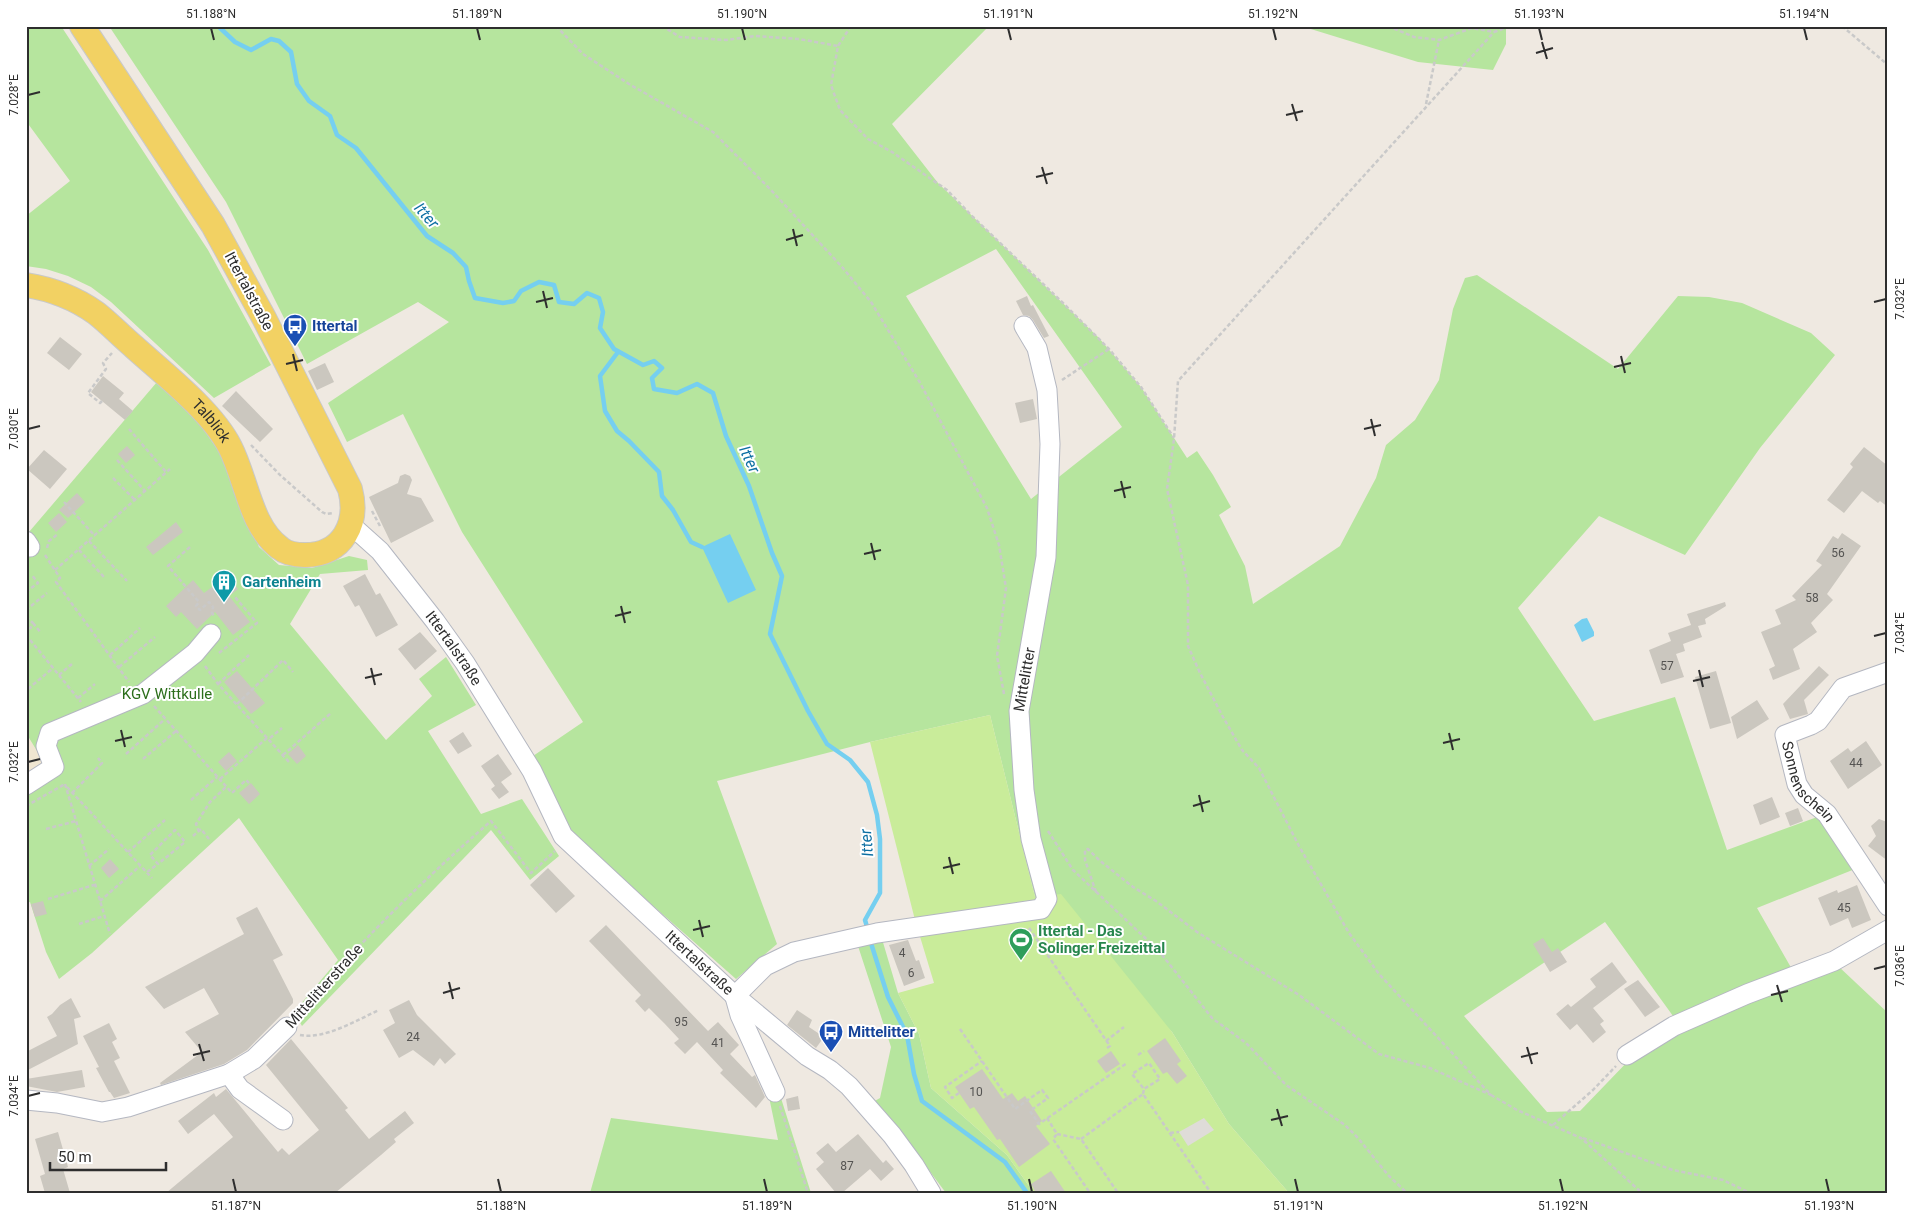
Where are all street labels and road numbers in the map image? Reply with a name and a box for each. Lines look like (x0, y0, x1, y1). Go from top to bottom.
street label: Ittertalstraße (221, 249, 277, 333)
street label: Talblick (188, 395, 235, 446)
street label: Ittertalstraße (422, 607, 486, 689)
street label: Mittelitter (1010, 646, 1039, 713)
street label: Sonnenschein (1778, 740, 1839, 825)
street label: Ittertalstraße (662, 927, 737, 999)
street label: Mittelitterstraße (281, 940, 367, 1032)

